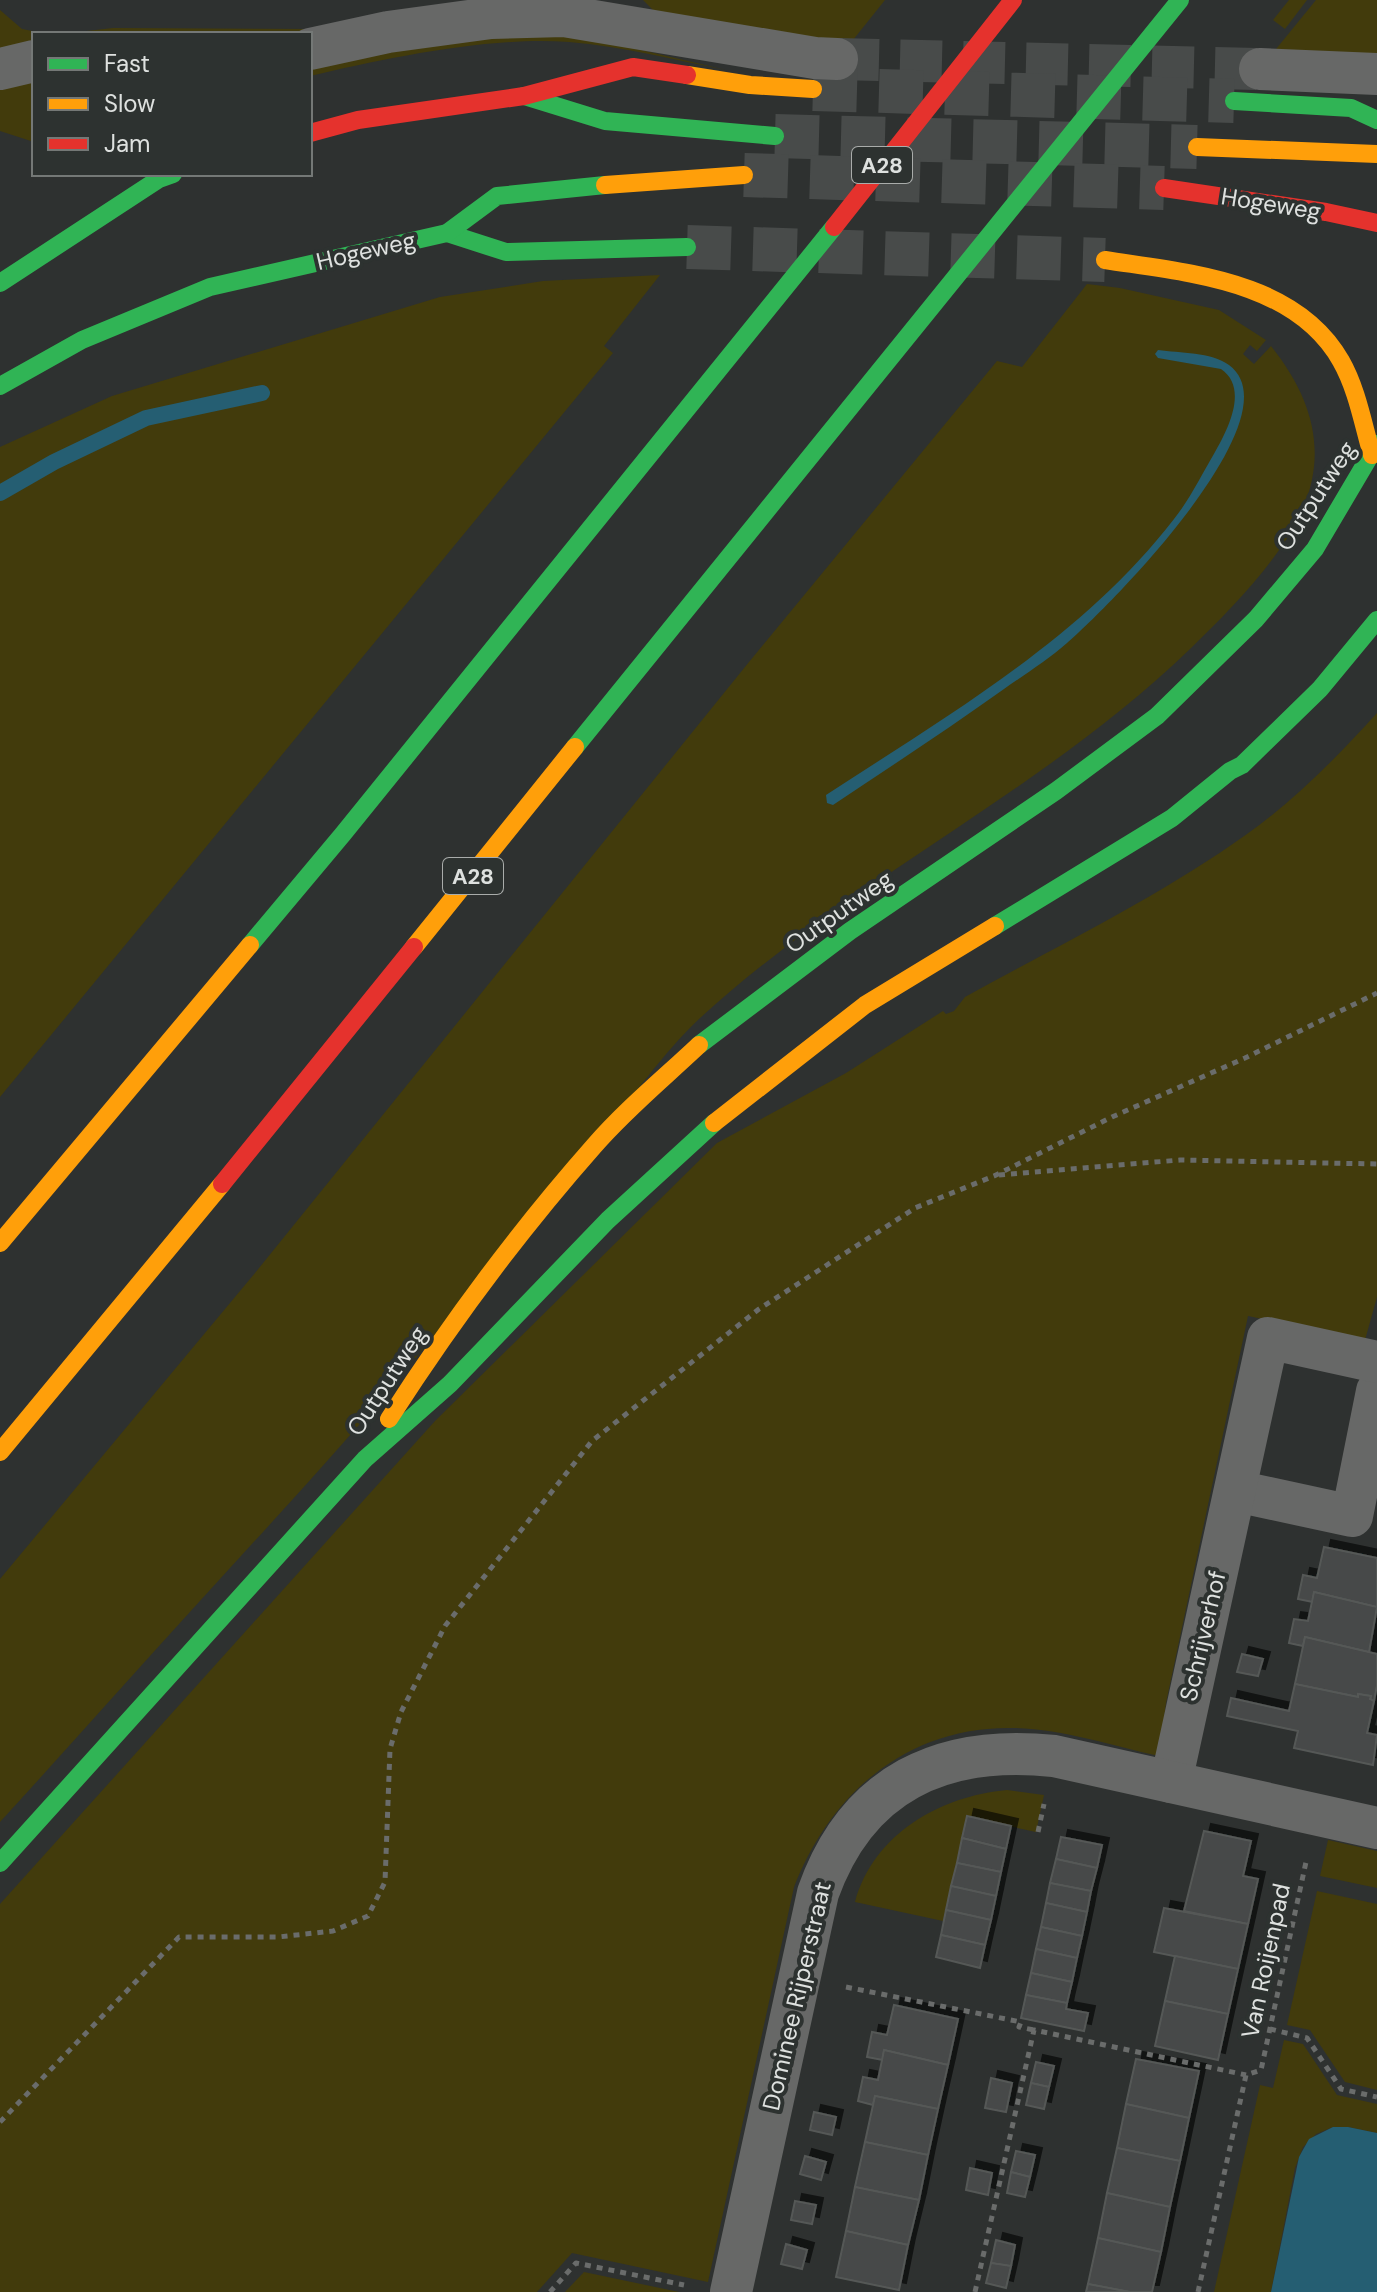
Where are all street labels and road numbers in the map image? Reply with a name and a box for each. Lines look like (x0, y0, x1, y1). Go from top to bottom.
road number: A28 (852, 147, 912, 183)
street label: Hogeweg (1219, 180, 1323, 227)
street label: Hogeweg (313, 224, 419, 277)
street label: Outputweg (1269, 435, 1363, 556)
road number: A28 (443, 858, 503, 894)
street label: Outputweg (779, 863, 899, 960)
street label: Outputweg (340, 1320, 434, 1441)
street label: Schrijverhof (1172, 1568, 1233, 1704)
street label: Dominee Rijperstraat (755, 1879, 838, 2113)
street label: Van Roijenpad (1234, 1880, 1297, 2041)

